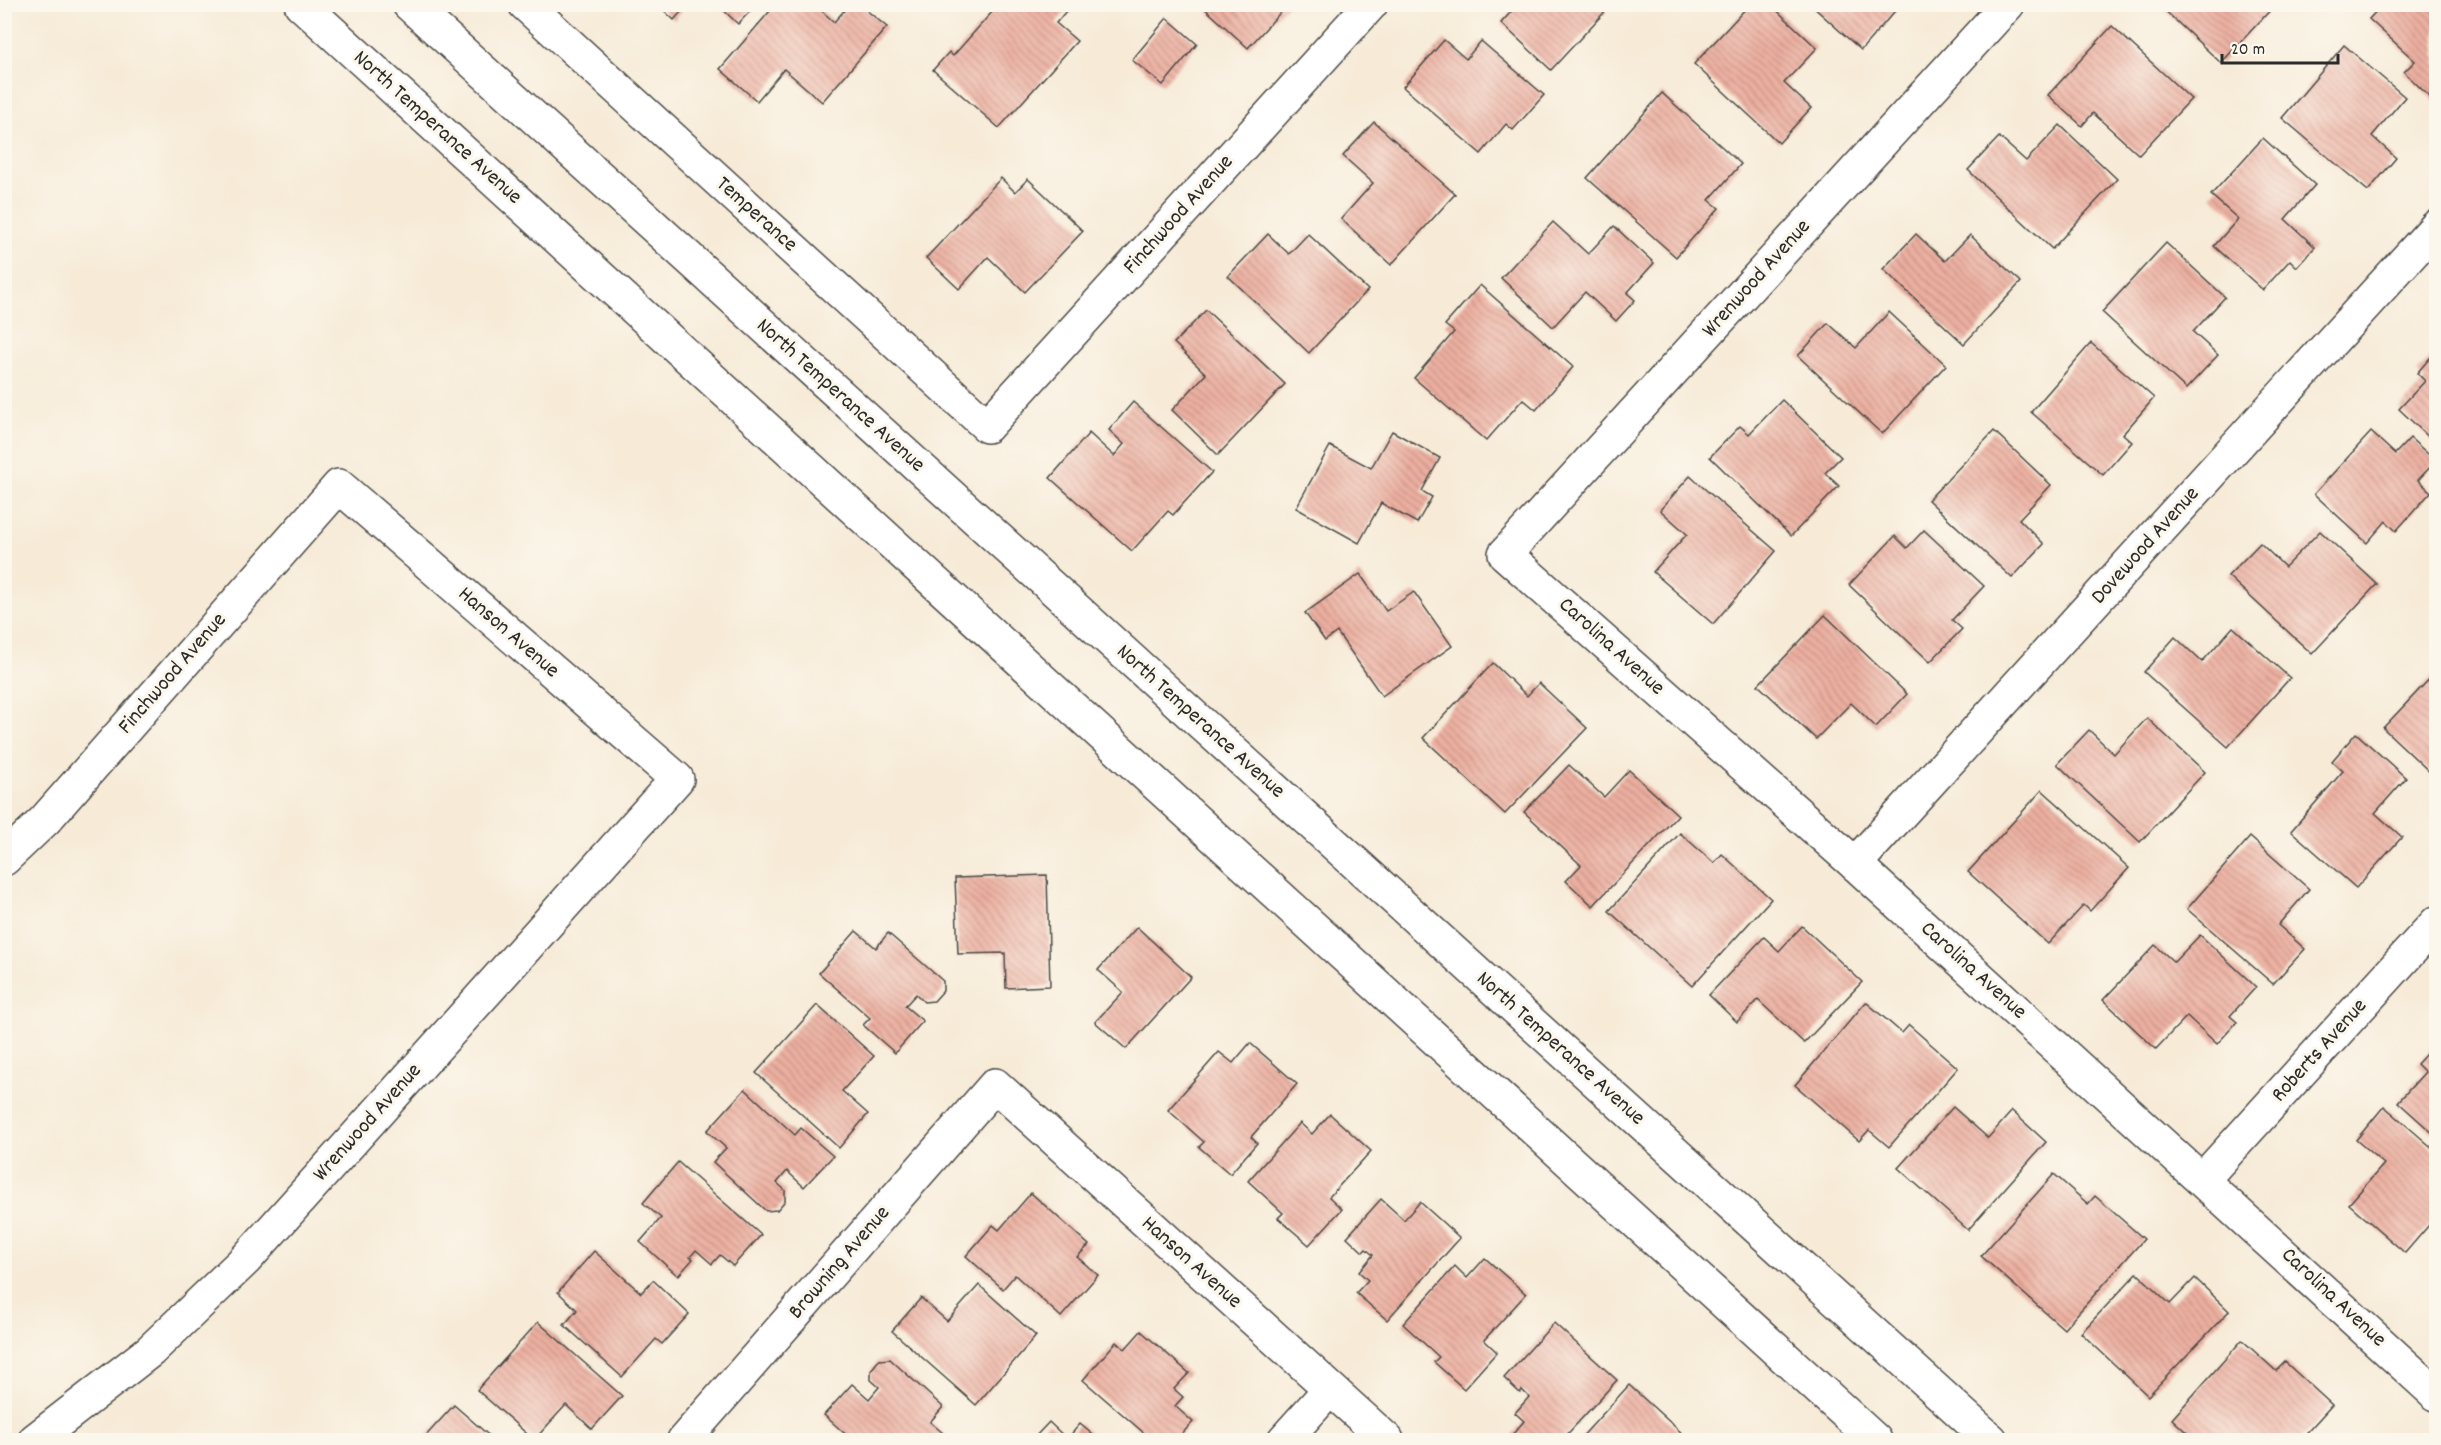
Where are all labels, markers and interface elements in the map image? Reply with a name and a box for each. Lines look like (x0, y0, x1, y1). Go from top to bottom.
scale bar (2222, 27, 2338, 65)
text: 20 m (2231, 38, 2265, 63)
street label: North Temperance Avenue (346, 44, 528, 212)
street label: Finchwood Avenue (1117, 148, 1241, 282)
street label: Temperance (708, 170, 804, 260)
street label: Wrenwood Avenue (1695, 213, 1819, 345)
street label: North Temperance Avenue (749, 312, 931, 480)
street label: Dovewood Avenue (2085, 480, 2207, 612)
street label: Hanson Avenue (450, 580, 566, 686)
street label: Carolina Avenue (1551, 591, 1671, 703)
street label: Finchwood Avenue (111, 606, 235, 742)
street label: North Temperance Avenue (1109, 638, 1291, 806)
street label: Carolina Avenue (1913, 915, 2033, 1027)
street label: North Temperance Avenue (1469, 965, 1651, 1133)
street label: Roberts Avenue (2265, 992, 2375, 1110)
street label: Wrenwood Avenue (306, 1057, 430, 1189)
street label: Browning Avenue (782, 1199, 898, 1327)
street label: Hanson Avenue (1134, 1209, 1248, 1317)
street label: Carolina Avenue (2273, 1241, 2393, 1355)

